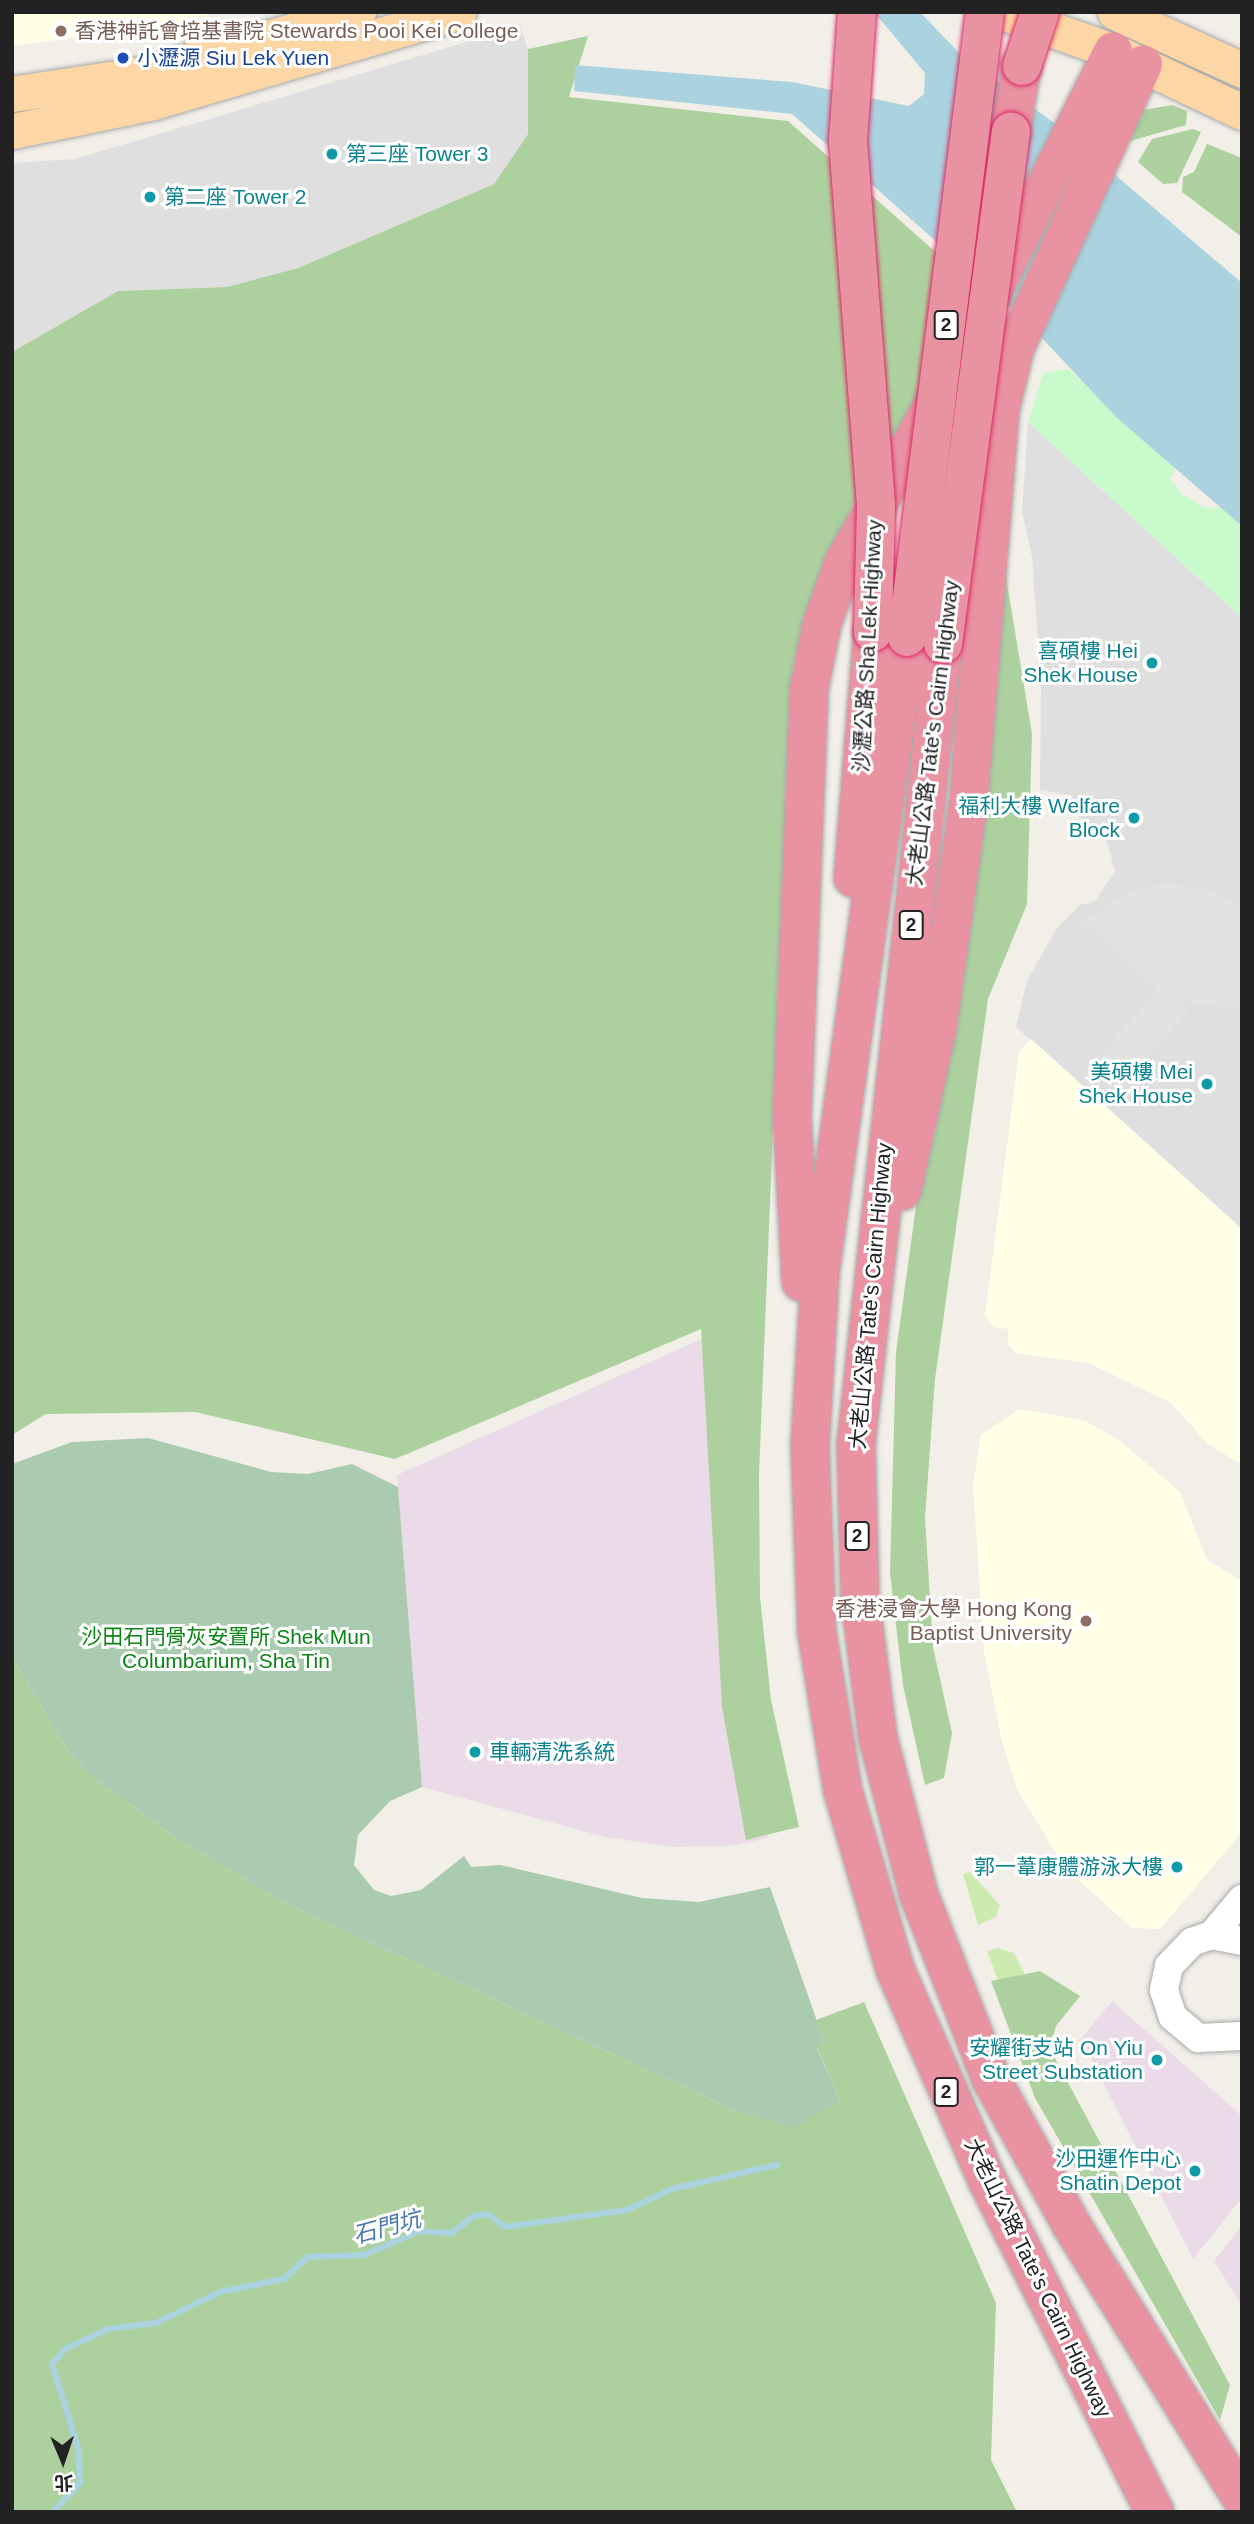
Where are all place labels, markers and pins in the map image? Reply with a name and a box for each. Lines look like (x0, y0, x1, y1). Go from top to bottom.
place label: 香港神託會培基書院 Stewards Pooi Kei College (75, 18, 518, 44)
marker: 香港神託會培基書院 Stewards Pooi Kei College (53, 23, 69, 39)
place label: 小瀝源 Siu Lek Yuen (137, 45, 330, 71)
marker: 小瀝源 Siu Lek Yuen (115, 50, 131, 66)
place label: 第三座 Tower 3 (346, 141, 488, 167)
marker: 第三座 Tower 3 (324, 146, 340, 162)
place label: 第二座 Tower 2 (164, 184, 306, 210)
marker: 第二座 Tower 2 (142, 189, 158, 205)
place label: 喜碩樓 Hei Shek House (1024, 638, 1138, 688)
marker: 喜碩樓 Hei Shek House (1144, 655, 1160, 671)
place label: 福利大樓 Welfare Block (958, 793, 1120, 843)
marker: 福利大樓 Welfare Block (1126, 810, 1142, 826)
place label: 美碩樓 Mei Shek House (1079, 1059, 1193, 1109)
marker: 美碩樓 Mei Shek House (1199, 1076, 1215, 1092)
place label: 香港浸會大學 Hong Kong Baptist University (835, 1596, 1072, 1646)
marker: 香港浸會大學 Hong Kong Baptist University (1078, 1613, 1094, 1629)
place label: 車輛清洗系統 (489, 1739, 615, 1765)
marker: 車輛清洗系統 (467, 1744, 483, 1760)
place label: 郭一葦康體游泳大樓 (974, 1854, 1163, 1880)
marker: 郭一葦康體游泳大樓 (1169, 1859, 1185, 1875)
place label: 安耀街支站 On Yiu Street Substation (969, 2035, 1143, 2085)
marker: 安耀街支站 On Yiu Street Substation (1149, 2052, 1165, 2068)
place label: 沙田運作中心 Shatin Depot (1055, 2146, 1181, 2196)
marker: 沙田運作中心 Shatin Depot (1187, 2163, 1203, 2179)

